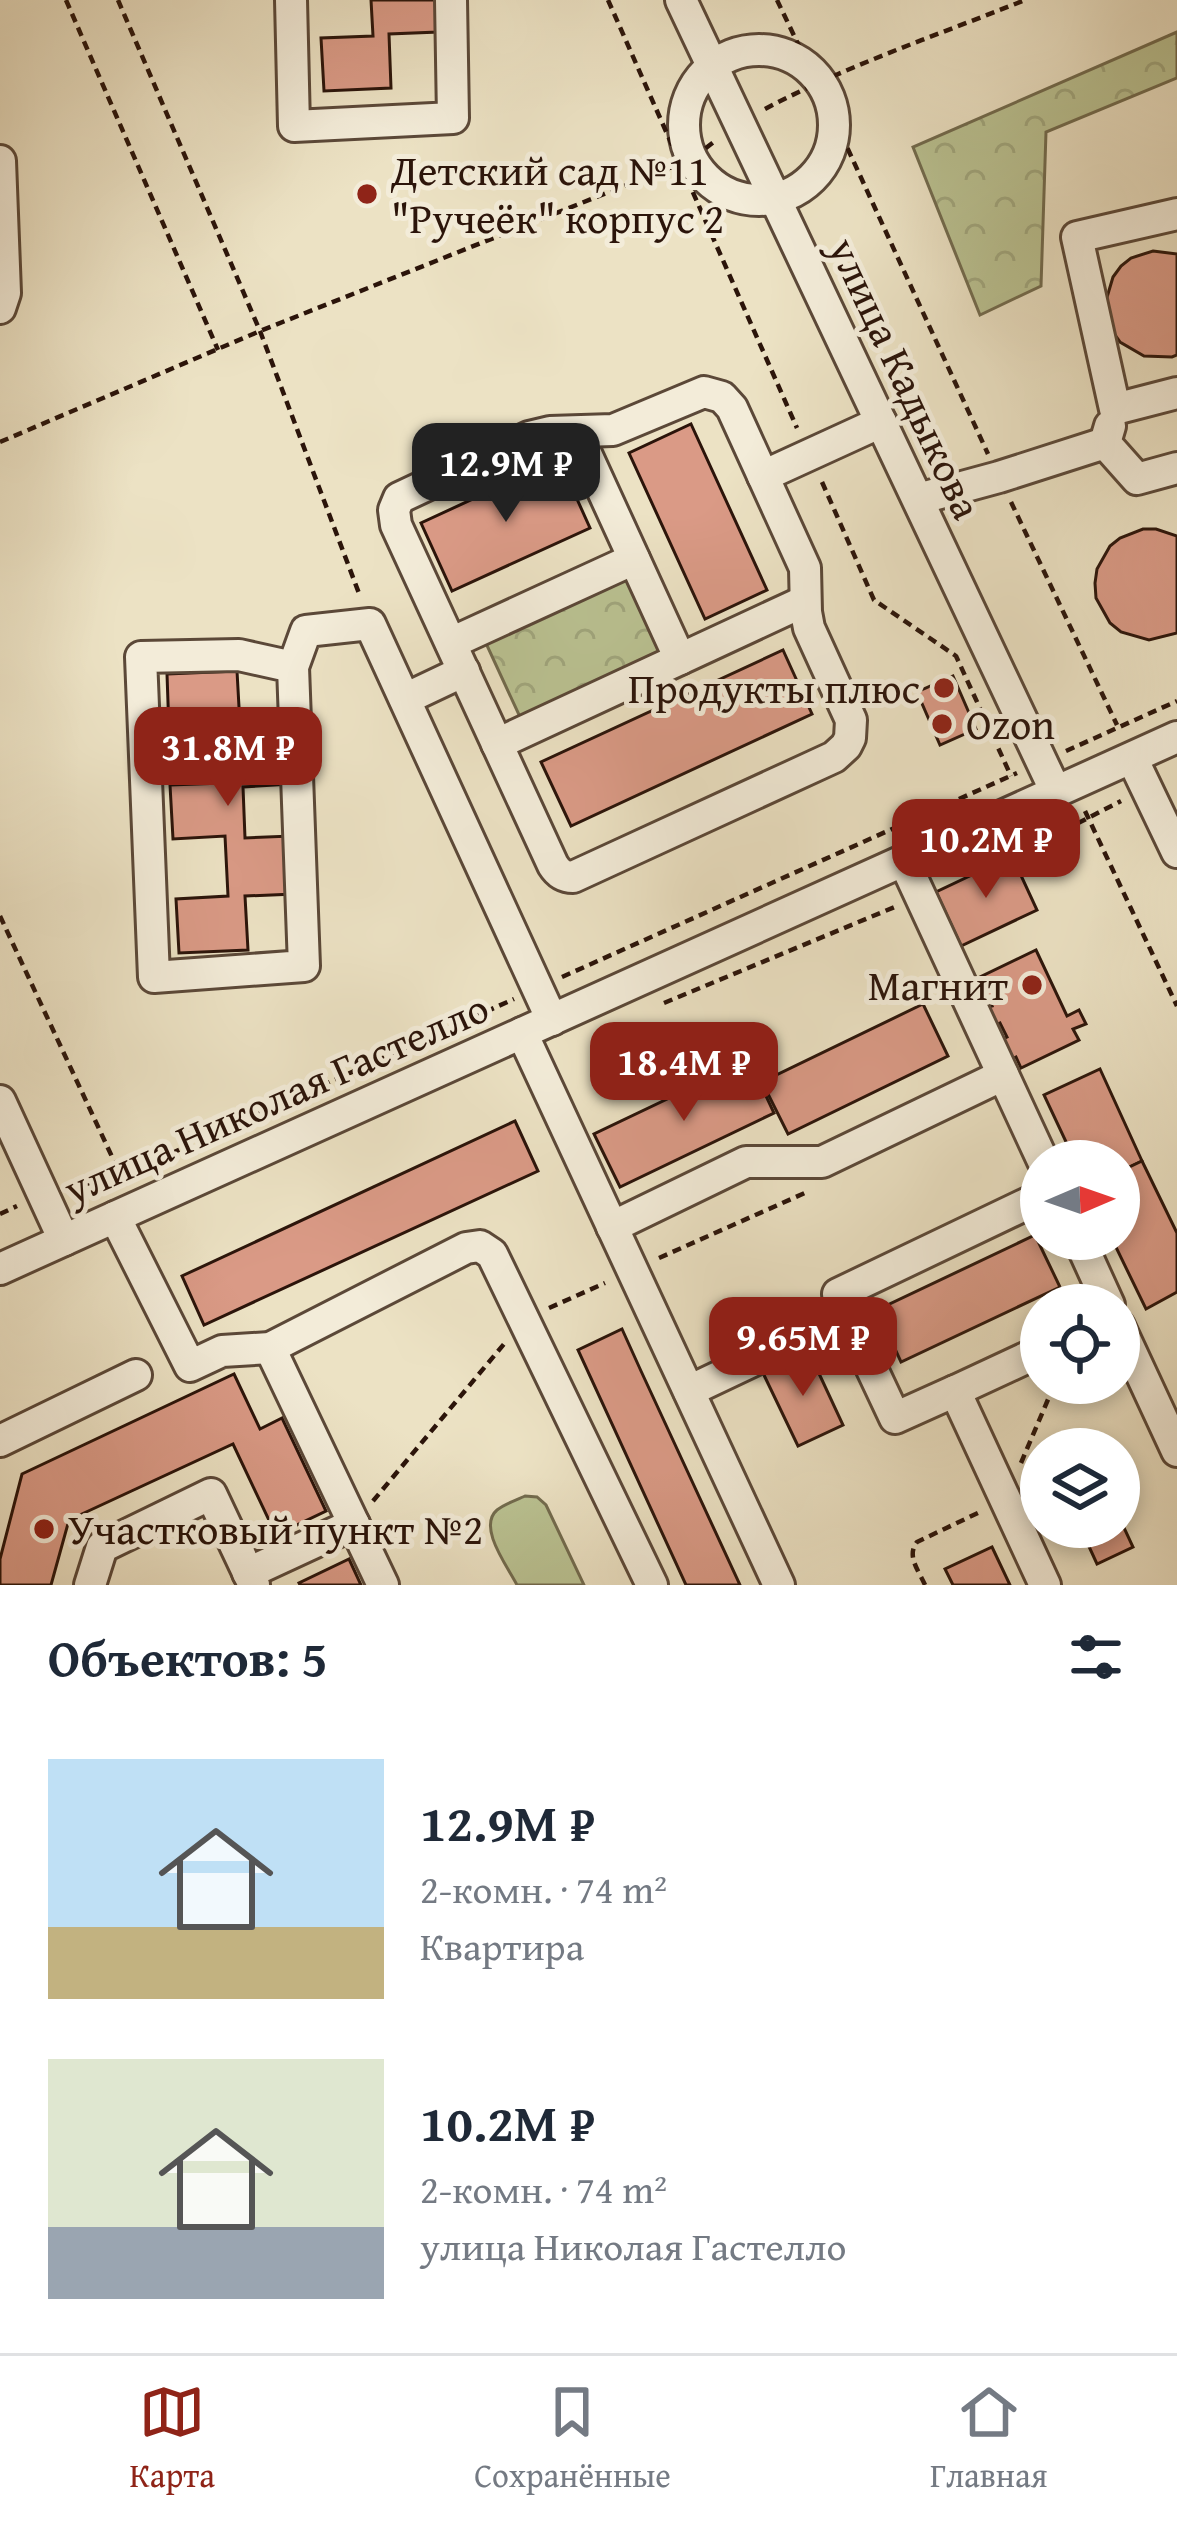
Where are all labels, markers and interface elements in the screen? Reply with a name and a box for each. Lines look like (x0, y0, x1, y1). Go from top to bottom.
place label: Детский сад №11 "Ручеёк" корпус 2 (390, 139, 724, 248)
marker: Детский сад №11 "Ручеёк" корпус 2 (354, 181, 380, 207)
street label: улица Кадыкова (814, 226, 998, 529)
pin: 12.9M ₽ (395, 423, 617, 525)
text: 12.9M ₽ (439, 433, 573, 490)
place label: Продукты плюс (628, 657, 920, 718)
marker: Продукты плюс (931, 675, 957, 701)
place label: Ozon (966, 693, 1055, 754)
pin: 31.8M ₽ (117, 707, 339, 809)
marker: Ozon (929, 711, 955, 737)
text: 31.8M ₽ (161, 717, 295, 774)
pin: 10.2M ₽ (875, 799, 1097, 901)
text: 10.2M ₽ (919, 809, 1053, 866)
place label: Магнит (868, 954, 1008, 1015)
marker: Магнит (1019, 972, 1045, 998)
street label: улица Николая Гастелло (53, 976, 498, 1219)
pin: 18.4M ₽ (573, 1022, 795, 1124)
text: 18.4M ₽ (617, 1032, 751, 1089)
north arrow (1020, 1140, 1140, 1260)
map controls (1020, 1140, 1140, 1548)
button: locate (1020, 1284, 1140, 1404)
pin: 9.65M ₽ (692, 1297, 914, 1399)
text: 9.65M ₽ (736, 1307, 870, 1364)
button: layers (1020, 1428, 1140, 1548)
place label: Участковый пункт №2 (68, 1498, 483, 1559)
marker: Участковый пункт №2 (31, 1516, 57, 1542)
text: Объектов: 5 (48, 1620, 328, 1695)
icon: filters (1063, 1624, 1129, 1690)
text: 12.9M ₽ (420, 1785, 595, 1860)
icon: home (144, 1807, 288, 1951)
text: 2-комн. · 74 m² (420, 1860, 667, 1917)
text: Квартира (420, 1917, 584, 1974)
text: 10.2M ₽ (420, 2085, 595, 2160)
icon: home (144, 2107, 288, 2251)
text: 2-комн. · 74 m² (420, 2160, 667, 2217)
text: улица Николая Гастелло (420, 2217, 846, 2274)
tab: Карта (130, 2379, 215, 2499)
tab: Сохранённые (474, 2379, 671, 2499)
tab: Главная (930, 2379, 1047, 2499)

